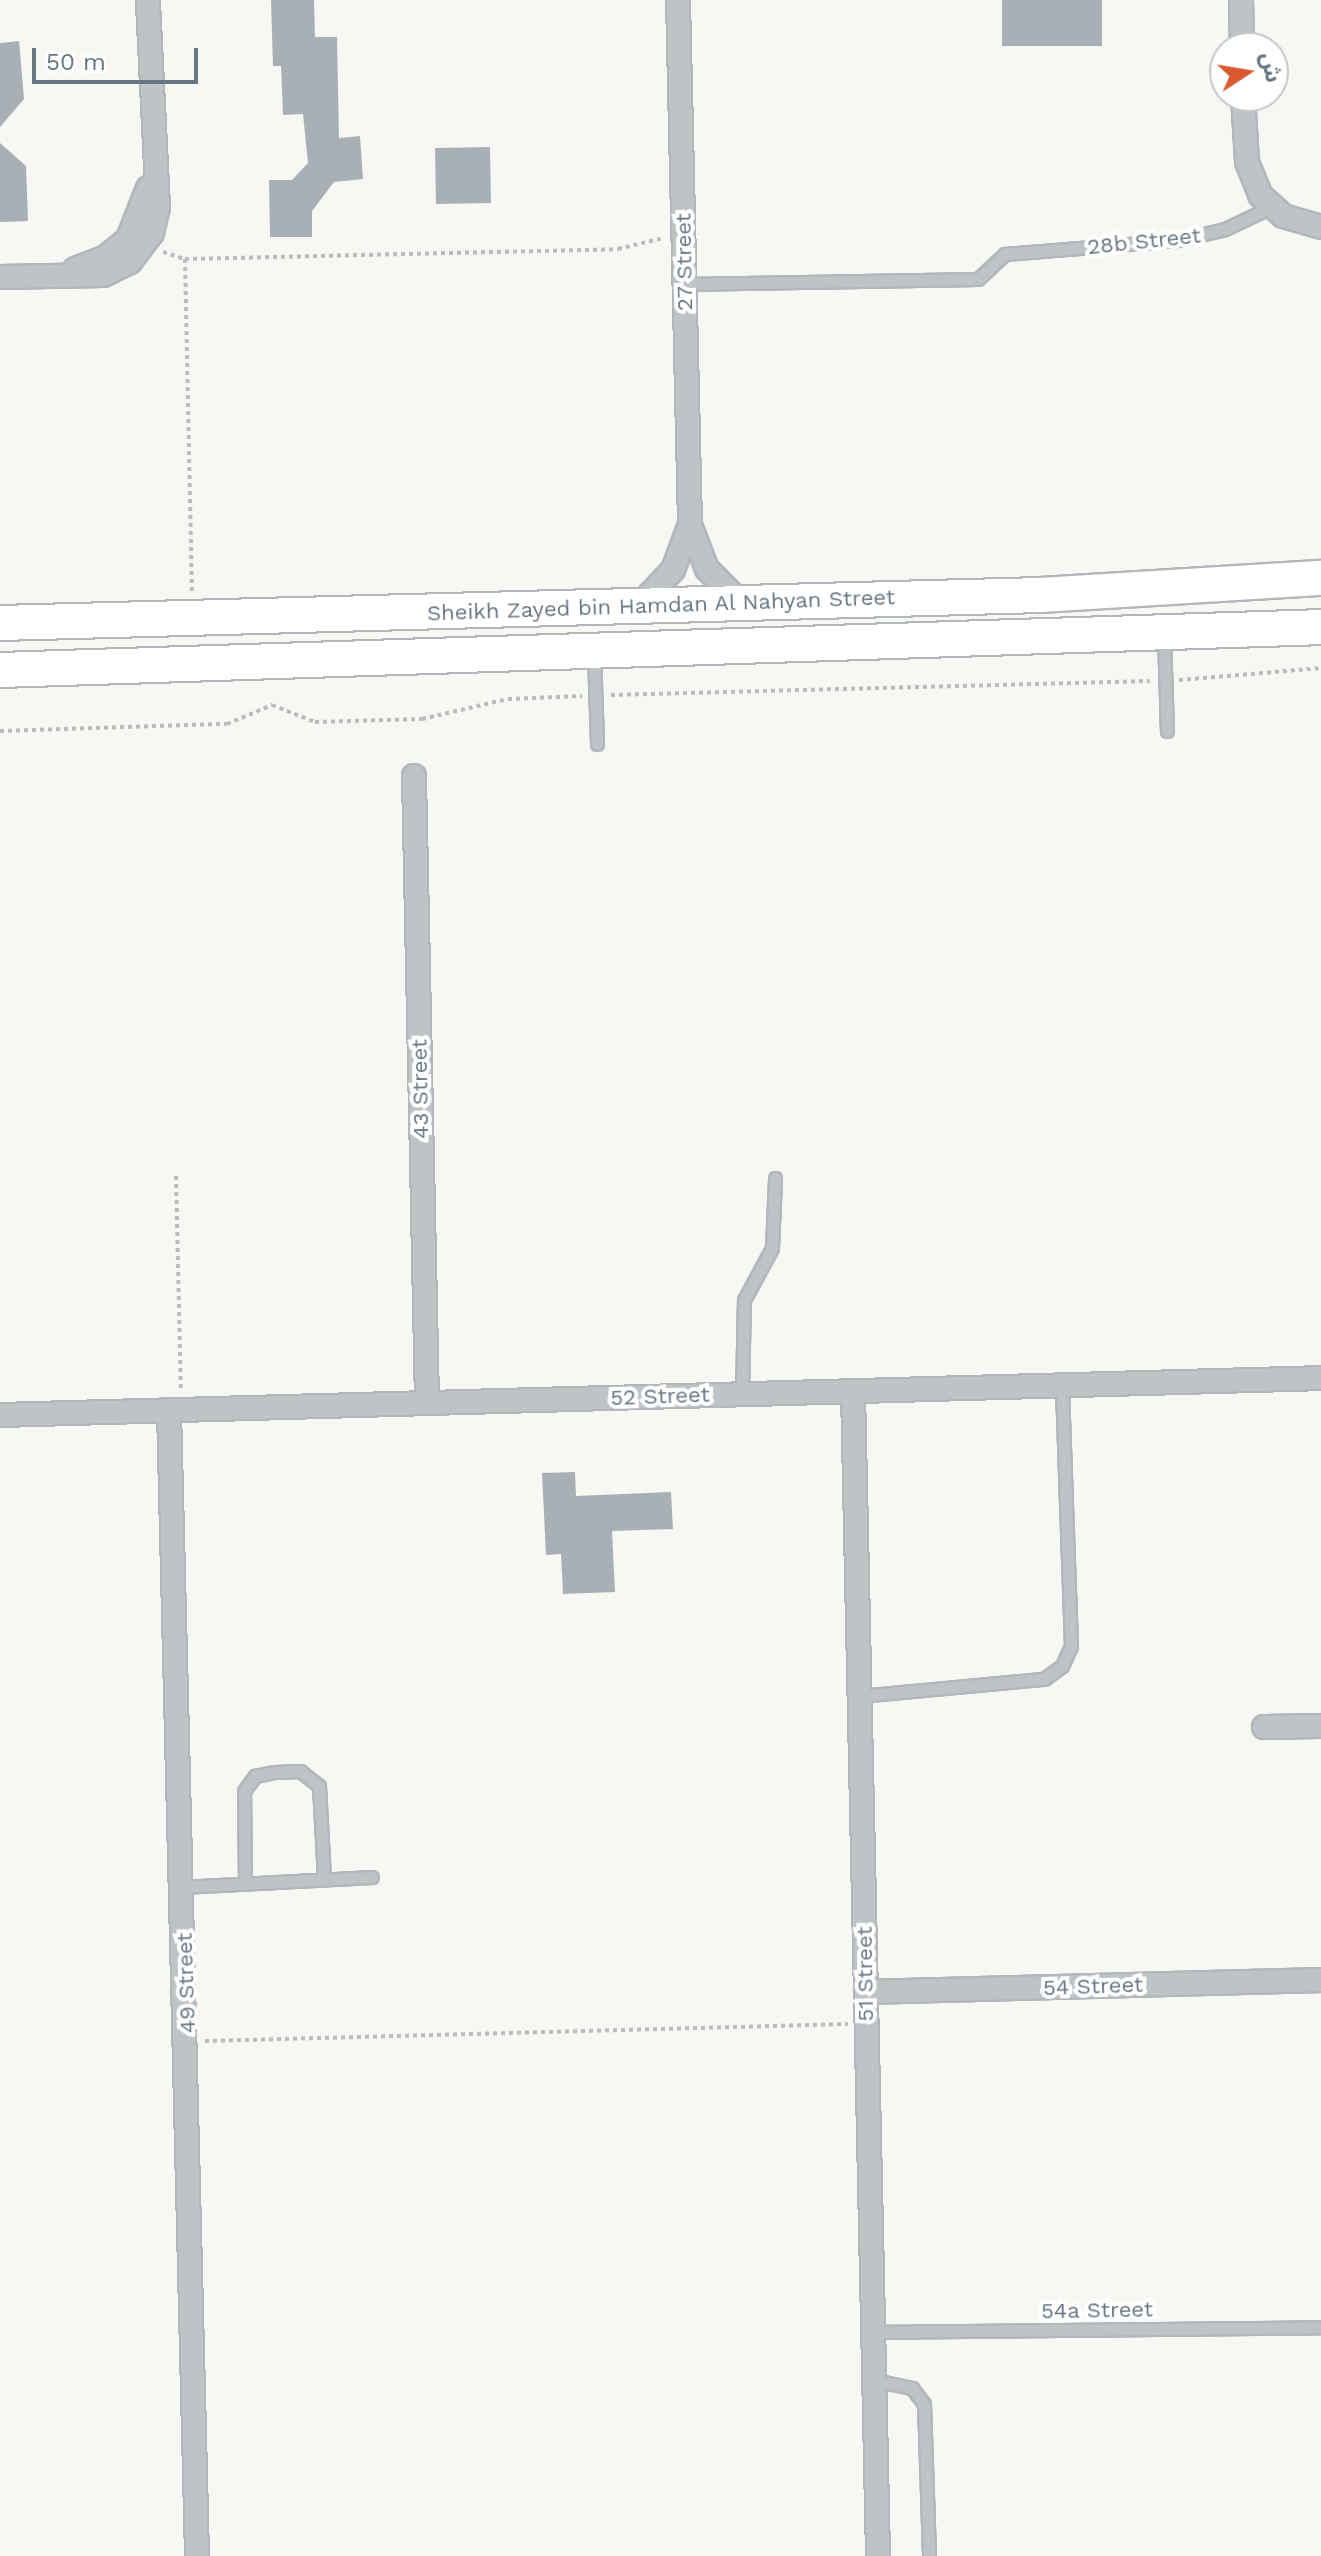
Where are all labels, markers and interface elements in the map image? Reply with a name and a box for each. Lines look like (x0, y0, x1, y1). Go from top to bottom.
scale bar (36, 32, 202, 82)
north arrow (1209, 32, 1289, 112)
text: 50 m (46, 48, 106, 76)
text: ش (1256, 50, 1286, 85)
street label: 27 Street (670, 213, 698, 311)
street label: 28b Street (1086, 222, 1202, 260)
street label: Sheikh Zayed bin Hamdan Al Nahyan Street (426, 584, 896, 626)
street label: 43 Street (406, 1039, 434, 1139)
street label: 52 Street (610, 1381, 710, 1411)
street label: 51 Street (851, 1926, 879, 2022)
street label: 49 Street (171, 1932, 201, 2034)
street label: 54 Street (1043, 1971, 1143, 2001)
street label: 54a Street (1041, 2296, 1153, 2324)

